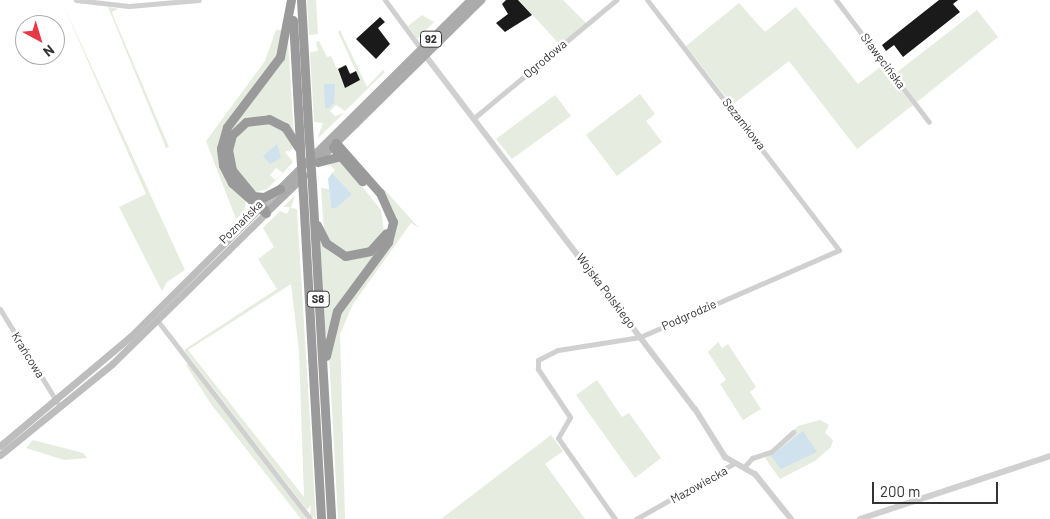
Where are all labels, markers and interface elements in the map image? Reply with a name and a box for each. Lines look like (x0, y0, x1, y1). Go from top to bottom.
north arrow (15, 15, 65, 65)
road number: 92 (420, 30, 442, 48)
street label: Sławęcińska (858, 30, 908, 92)
street label: Ogrodowa (520, 37, 570, 81)
text: N (40, 42, 58, 61)
street label: Sezamkowa (719, 95, 769, 153)
street label: Poznańska (216, 197, 266, 247)
street label: Wojska Polskiego (573, 251, 639, 331)
road number: S8 (307, 290, 329, 308)
street label: Podgrodzie (659, 297, 719, 333)
street label: Krańcowa (8, 329, 48, 381)
street label: Mazowiecka (668, 463, 730, 507)
scale bar (875, 472, 1001, 504)
text: 200 m (880, 482, 920, 500)

